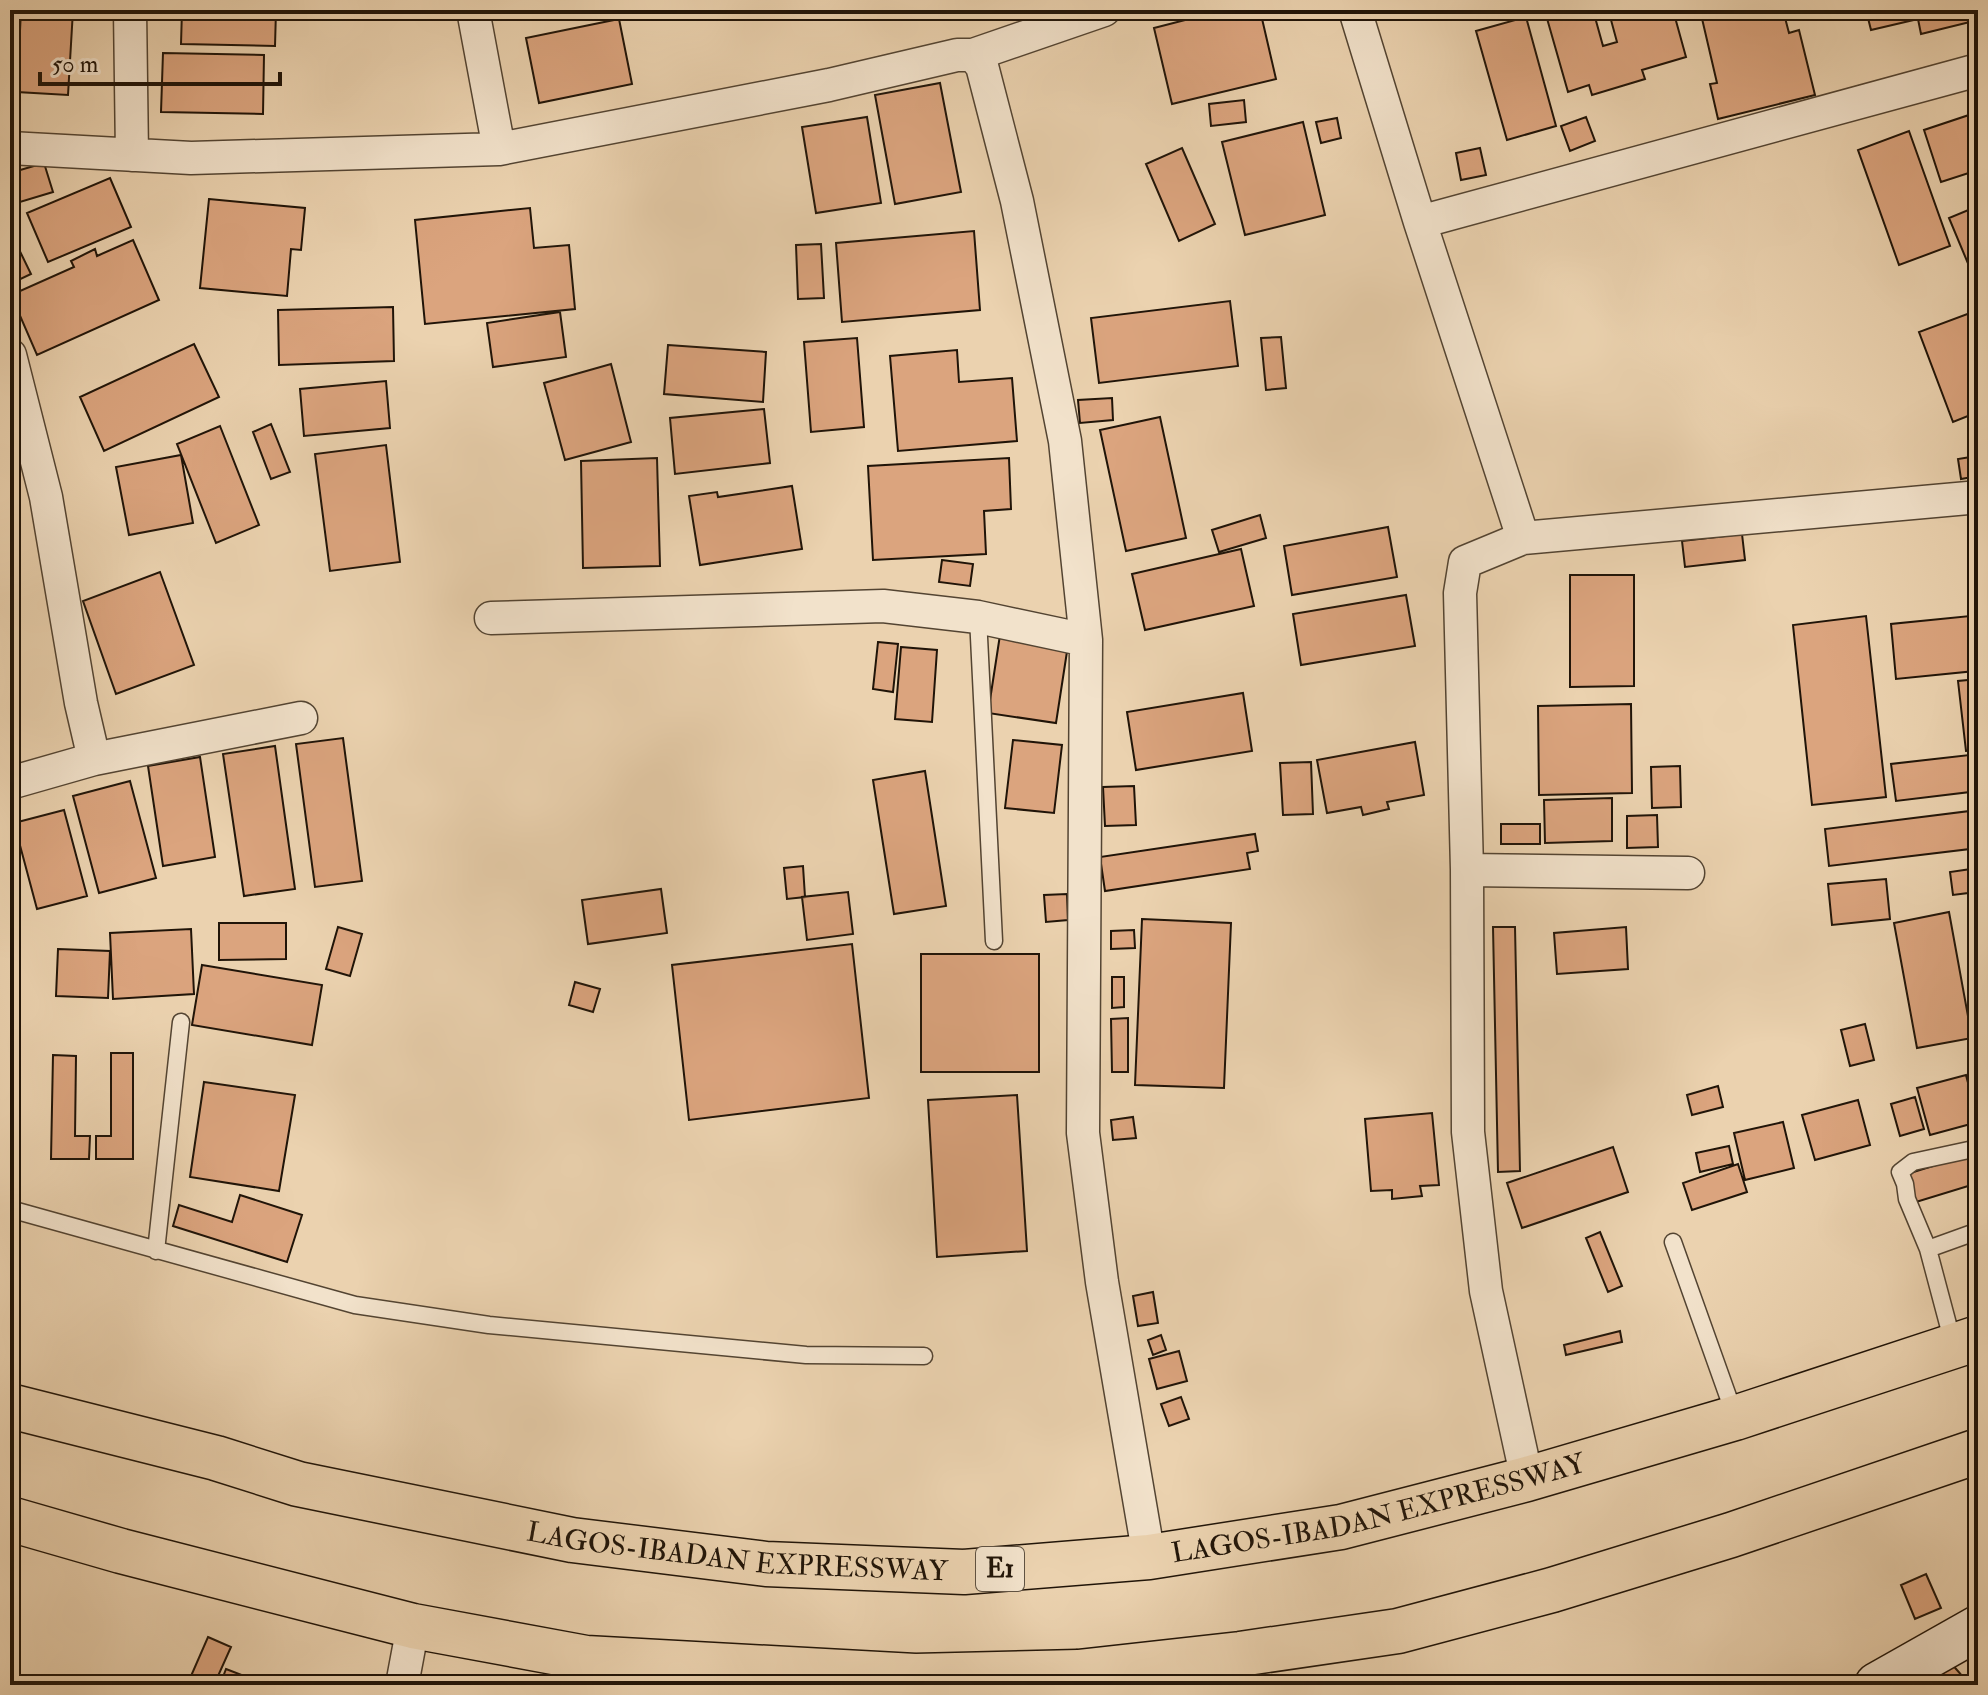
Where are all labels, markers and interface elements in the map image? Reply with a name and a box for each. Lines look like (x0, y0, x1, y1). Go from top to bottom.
scale bar (40, 36, 280, 86)
text: 50 m (52, 49, 99, 80)
street label: LAGOS-IBADAN EXPRESSWAY (1169, 1445, 1590, 1571)
street label: LAGOS-IBADAN EXPRESSWAY (524, 1514, 949, 1589)
road number: E1 (976, 1547, 1024, 1591)

